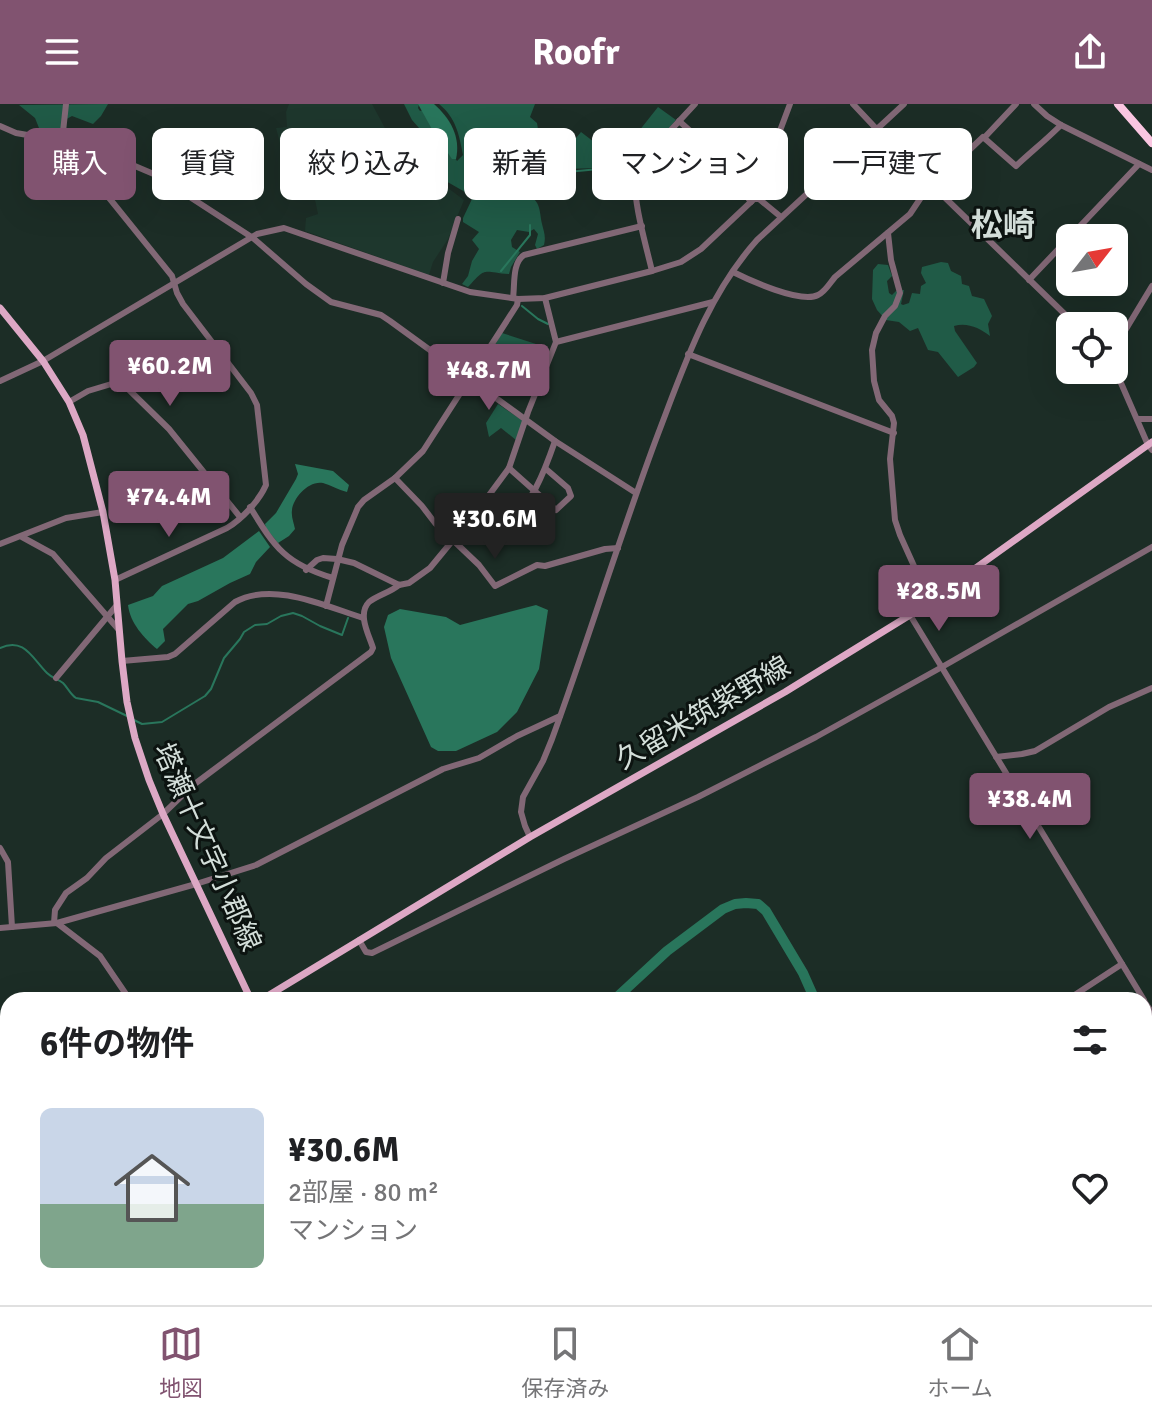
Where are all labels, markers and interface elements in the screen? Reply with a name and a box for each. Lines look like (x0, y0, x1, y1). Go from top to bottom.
icon: menu (40, 30, 84, 74)
text: Roofr (532, 30, 620, 75)
icon: share (1068, 30, 1112, 74)
chip: 購入 (24, 128, 136, 200)
chip: 賃貸 (152, 128, 264, 200)
chip: 絞り込み (280, 128, 448, 200)
chip: 新着 (464, 128, 576, 200)
chip: マンション (592, 128, 788, 200)
chip: 一戸建て (804, 128, 972, 200)
district label: 松崎 (971, 206, 1035, 245)
north arrow (1056, 224, 1128, 296)
map controls (1056, 224, 1128, 384)
button: locate (1056, 312, 1128, 384)
pin: ¥60.2M (105, 340, 235, 408)
pin: ¥48.7M (424, 344, 554, 412)
text: ¥60.2M (127, 350, 213, 382)
text: ¥48.7M (446, 354, 532, 386)
pin: ¥74.4M (104, 471, 234, 539)
text: ¥74.4M (126, 481, 212, 513)
pin: ¥30.6M (430, 493, 560, 561)
text: ¥30.6M (452, 503, 538, 535)
pin: ¥28.5M (874, 565, 1004, 633)
text: ¥28.5M (896, 575, 982, 607)
street label: 久留米筑紫野線 (610, 649, 796, 777)
street label: 塔瀬十文字小郡線 (146, 738, 268, 956)
pin: ¥38.4M (965, 773, 1095, 841)
text: ¥38.4M (987, 783, 1073, 815)
icon: filters (1068, 1018, 1112, 1062)
text: 6件の物件 (40, 1023, 194, 1065)
text: ¥30.6M (288, 1129, 400, 1171)
icon: home (104, 1140, 200, 1236)
icon: heart (1068, 1166, 1112, 1210)
text: 2部屋 · 80 m² (288, 1177, 439, 1209)
text: マンション (288, 1215, 418, 1247)
tab: 地図 (159, 1322, 203, 1402)
tab: 保存済み (521, 1322, 609, 1402)
tab: ホーム (928, 1322, 993, 1402)

